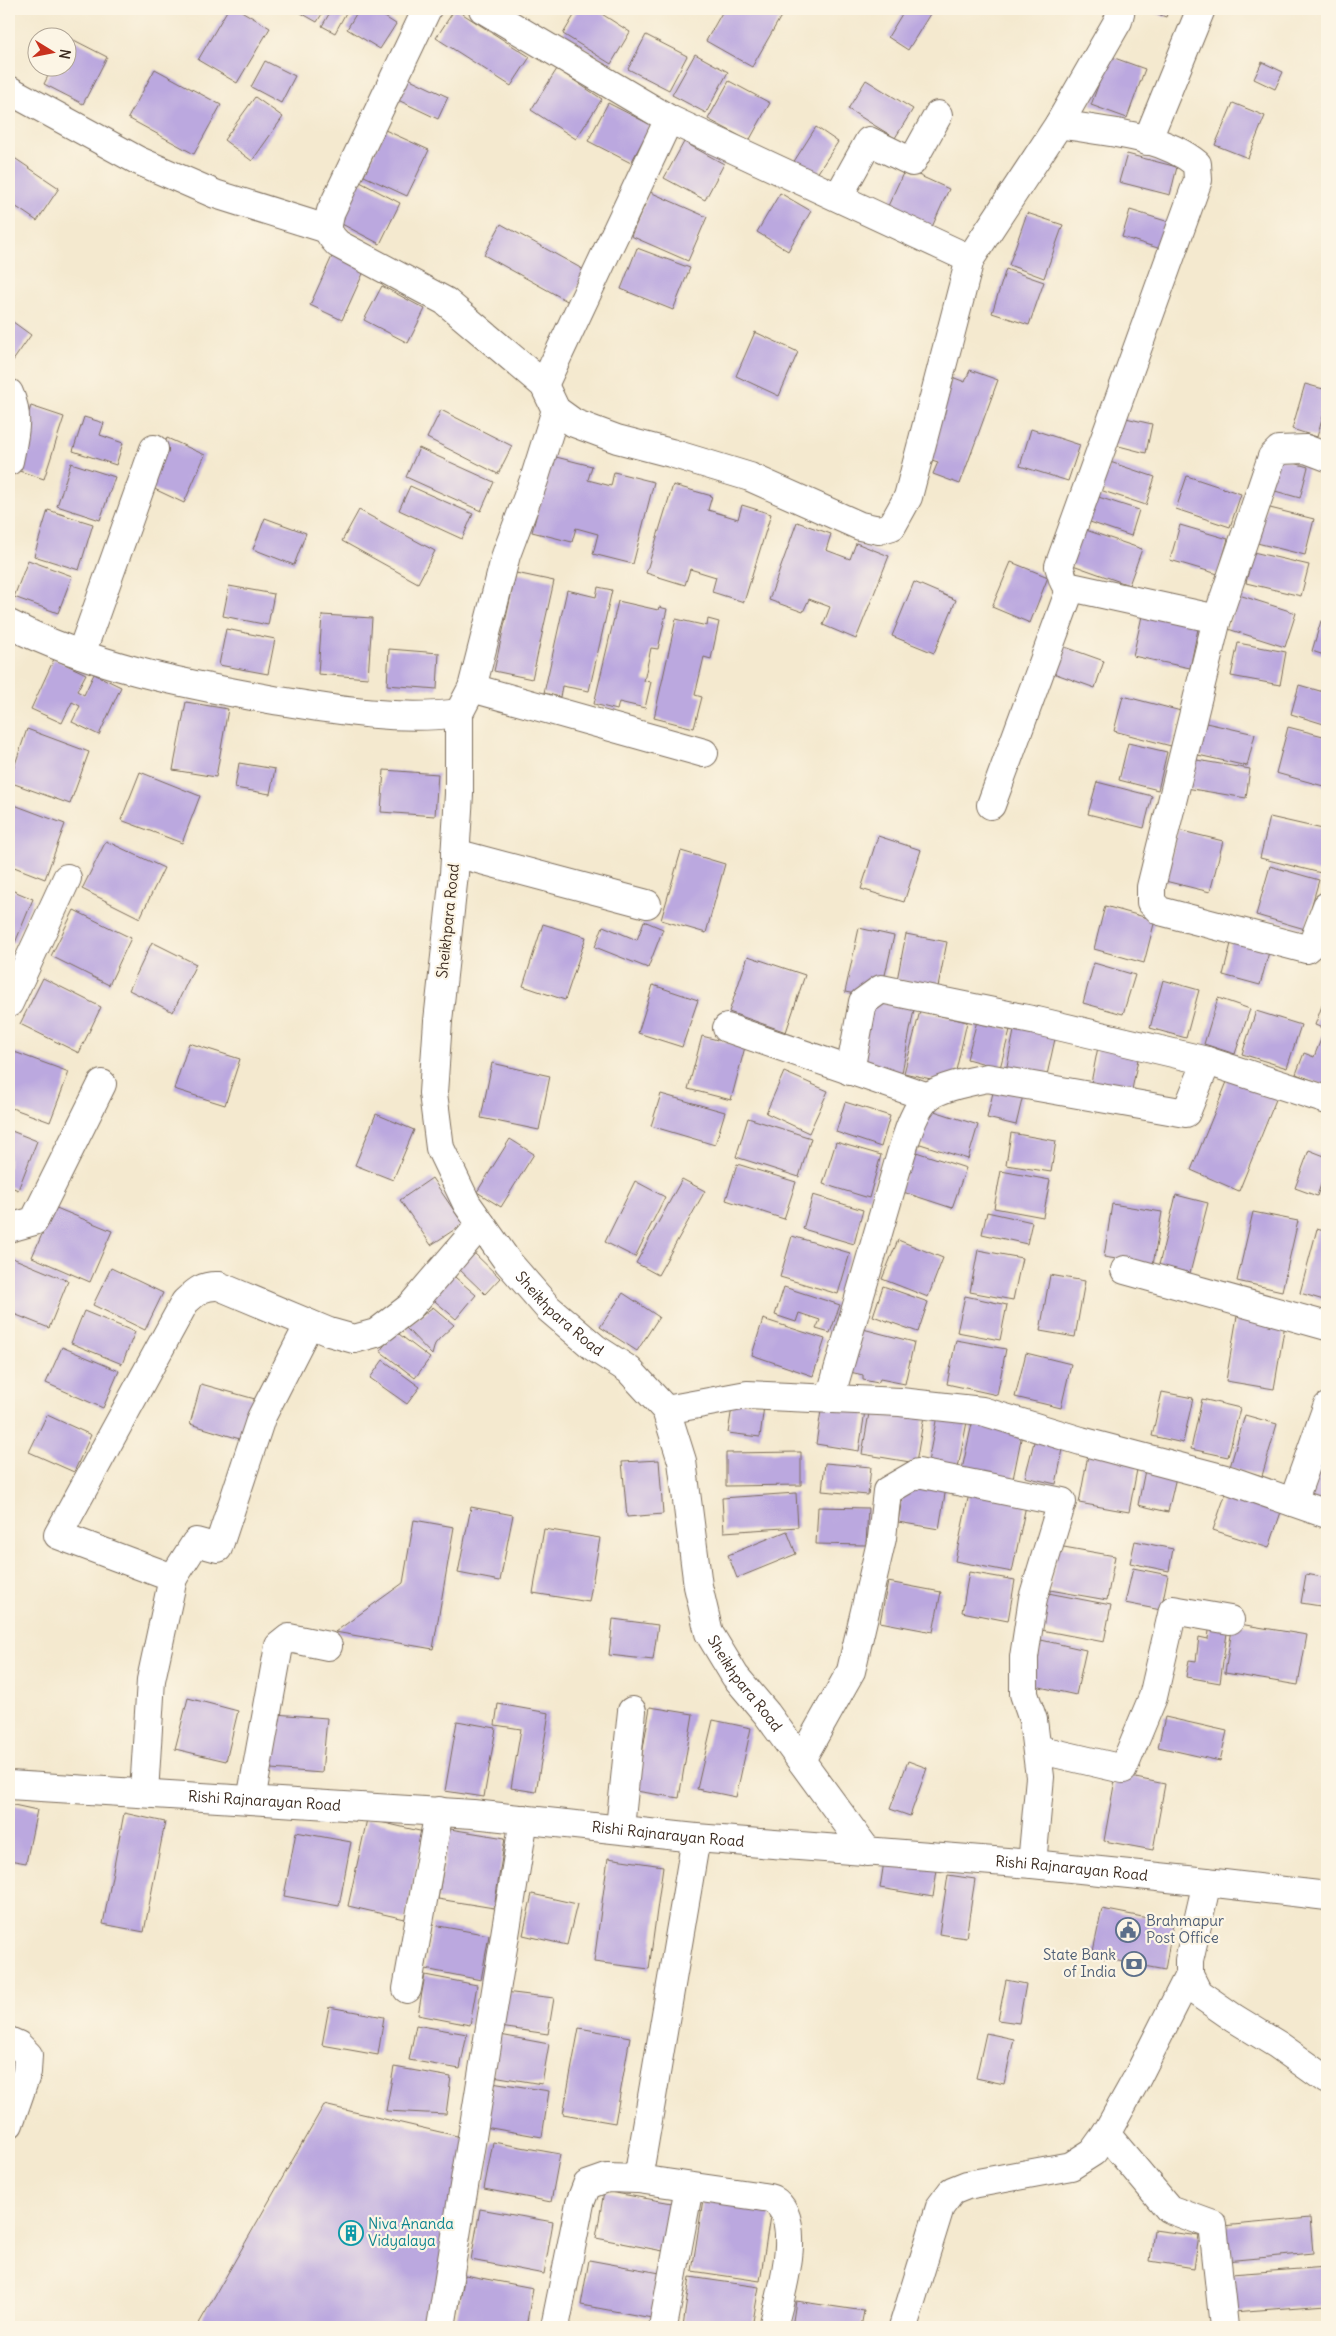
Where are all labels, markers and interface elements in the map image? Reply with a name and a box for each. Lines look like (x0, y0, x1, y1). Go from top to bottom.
north arrow (28, 28, 78, 78)
text: N (55, 48, 75, 61)
street label: Sheikhpara Road (432, 863, 463, 979)
street label: Sheikhpara Road (511, 1267, 607, 1360)
street label: Sheikhpara Road (703, 1631, 787, 1735)
street label: Rishi Rajnarayan Road (188, 1786, 342, 1815)
street label: Rishi Rajnarayan Road (591, 1817, 745, 1851)
street label: Rishi Rajnarayan Road (995, 1851, 1149, 1885)
place label: Brahmapur Post Office (1146, 1911, 1224, 1947)
public building icon: Brahmapur Post Office (1115, 1917, 1141, 1943)
place label: State Bank of India (1043, 1945, 1116, 1981)
bank icon: State Bank of India (1121, 1951, 1147, 1977)
place label: Niva Ananda Vidyalaya (368, 2214, 454, 2250)
building icon: Niva Ananda Vidyalaya (338, 2220, 364, 2246)

